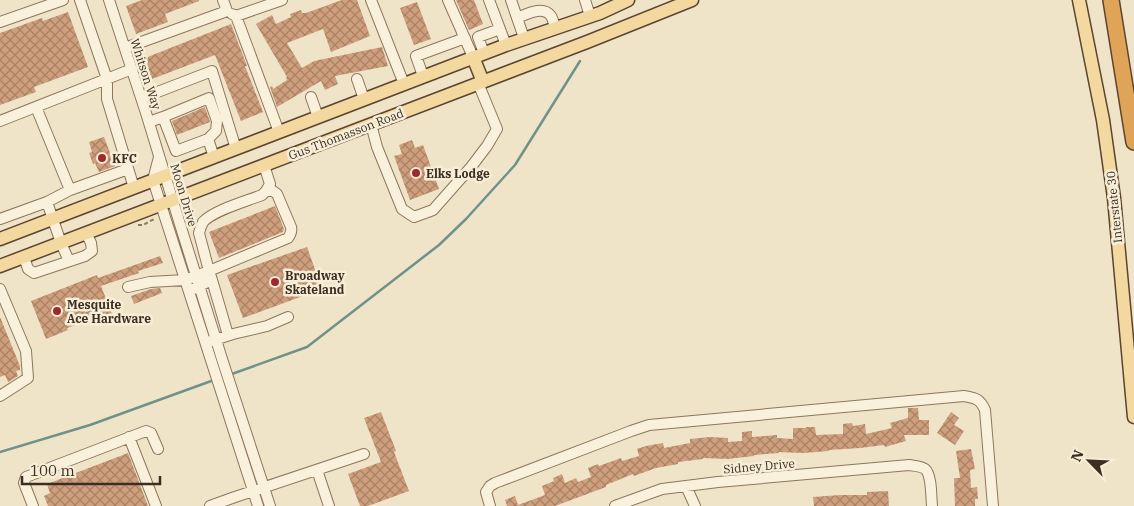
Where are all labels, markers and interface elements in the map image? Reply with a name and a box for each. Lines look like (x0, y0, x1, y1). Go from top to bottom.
street label: Whitson Way (127, 37, 165, 112)
street label: Gus Thomasson Road (286, 105, 406, 163)
place label: KFC (112, 151, 137, 166)
marker: KFC (96, 152, 108, 164)
street label: Moon Drive (167, 162, 201, 228)
place label: Elks Lodge (426, 166, 490, 181)
marker: Elks Lodge (410, 167, 422, 179)
street label: Interstate 30 (1103, 170, 1125, 244)
place label: Broadway Skateland (285, 268, 345, 297)
marker: Broadway Skateland (269, 276, 281, 288)
place label: Mesquite Ace Hardware (67, 297, 151, 326)
marker: Mesquite Ace Hardware (51, 305, 63, 317)
north arrow (1064, 436, 1114, 486)
text: N (1067, 447, 1088, 464)
scale bar (22, 454, 160, 486)
street label: Sidney Drive (723, 455, 795, 477)
text: 100 m (30, 461, 75, 480)

